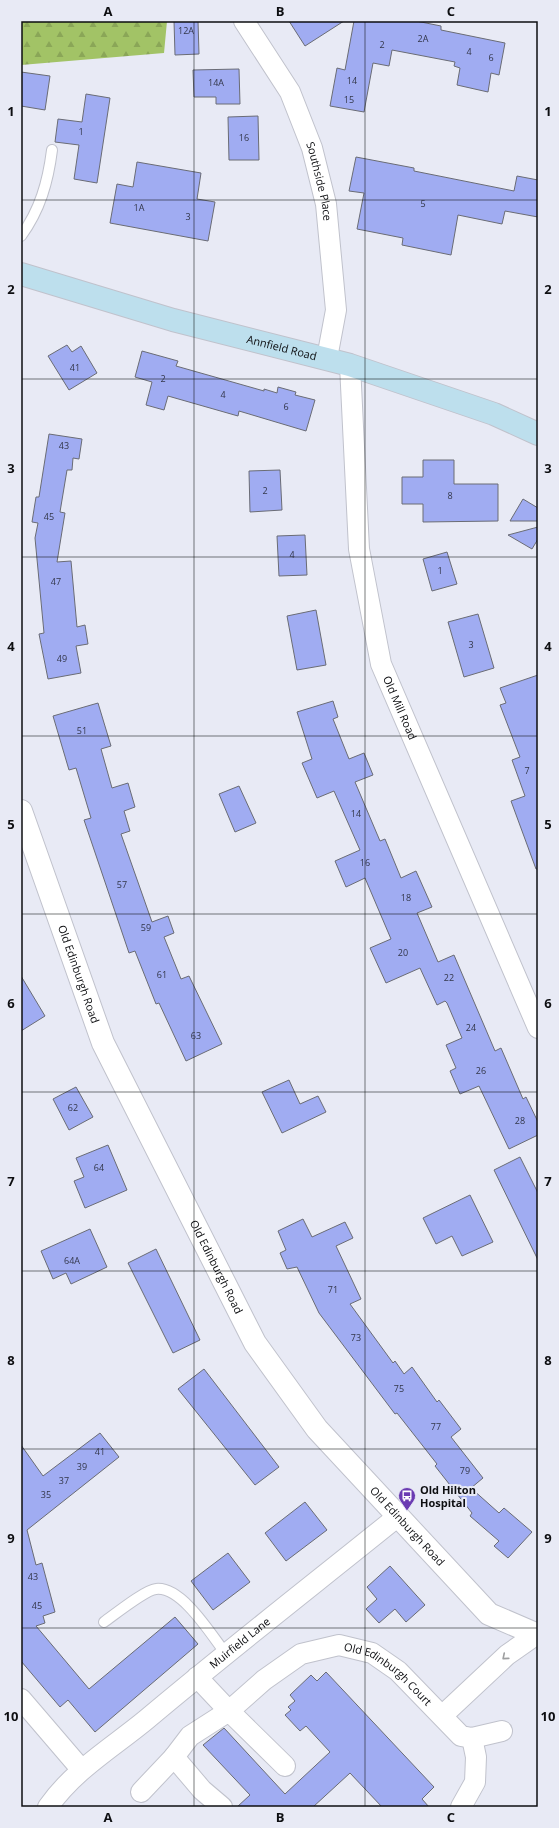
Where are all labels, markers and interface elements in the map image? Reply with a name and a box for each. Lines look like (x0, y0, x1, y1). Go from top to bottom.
text: A (104, 2, 113, 20)
text: B (276, 2, 285, 20)
text: C (447, 2, 455, 20)
house number: 12A (178, 24, 194, 37)
house number: 2A (418, 32, 429, 45)
house number: 2 (379, 38, 385, 51)
house number: 4 (466, 45, 472, 58)
house number: 6 (488, 51, 494, 64)
house number: 14 (347, 74, 357, 87)
house number: 14A (208, 76, 224, 89)
house number: 15 (344, 93, 354, 106)
text: 1 (7, 102, 15, 120)
text: 1 (544, 102, 552, 120)
house number: 1 (78, 125, 84, 138)
house number: 16 (239, 131, 249, 144)
street label: Southside Place (303, 139, 336, 222)
house number: 5 (420, 197, 426, 210)
house number: 1A (134, 201, 145, 214)
house number: 3 (185, 210, 191, 223)
text: 2 (7, 280, 15, 298)
text: 2 (544, 280, 552, 298)
street label: Annfield Road (245, 331, 318, 363)
house number: 41 (70, 361, 80, 374)
house number: 2 (160, 372, 166, 385)
house number: 4 (220, 388, 226, 401)
house number: 6 (283, 400, 289, 413)
house number: 43 (59, 439, 69, 452)
text: 3 (7, 459, 15, 477)
text: 3 (544, 459, 552, 477)
house number: 2 (262, 484, 268, 497)
house number: 8 (447, 489, 453, 502)
house number: 45 (44, 510, 54, 523)
house number: 4 (289, 548, 295, 561)
house number: 1 (437, 564, 443, 577)
house number: 47 (51, 575, 61, 588)
text: 4 (7, 637, 15, 655)
text: 4 (544, 637, 552, 655)
house number: 3 (468, 638, 474, 651)
house number: 49 (57, 652, 67, 665)
street label: Old Mill Road (380, 673, 421, 742)
house number: 51 (77, 724, 87, 737)
house number: 7 (524, 764, 530, 777)
house number: 14 (351, 807, 361, 820)
text: 5 (7, 815, 15, 833)
text: 5 (544, 815, 552, 833)
house number: 16 (360, 856, 370, 869)
house number: 57 (117, 878, 127, 891)
house number: 18 (401, 891, 411, 904)
house number: 59 (141, 921, 151, 934)
street label: Old Edinburgh Road (55, 923, 103, 1025)
house number: 20 (398, 946, 408, 959)
house number: 61 (157, 968, 167, 981)
house number: 22 (444, 971, 454, 984)
text: 6 (7, 994, 15, 1012)
text: 6 (544, 994, 552, 1012)
house number: 24 (466, 1021, 476, 1034)
house number: 63 (191, 1029, 201, 1042)
house number: 26 (476, 1064, 486, 1077)
house number: 62 (68, 1101, 78, 1114)
house number: 28 (515, 1114, 525, 1127)
house number: 64 (94, 1161, 104, 1174)
text: 7 (7, 1172, 15, 1190)
text: 7 (544, 1172, 552, 1190)
street label: Old Edinburgh Road (187, 1217, 247, 1316)
house number: 64A (64, 1254, 80, 1267)
house number: 71 (328, 1283, 338, 1296)
house number: 73 (351, 1331, 361, 1344)
text: 8 (7, 1351, 15, 1369)
text: 8 (544, 1351, 552, 1369)
house number: 75 (394, 1382, 404, 1395)
house number: 77 (431, 1420, 441, 1433)
house number: 41 (95, 1445, 105, 1458)
house number: 39 (77, 1460, 87, 1473)
house number: 79 (460, 1464, 470, 1477)
house number: 37 (59, 1474, 69, 1487)
place label: Old Hilton Hospital (420, 1482, 476, 1510)
street label: Old Edinburgh Road (367, 1483, 448, 1569)
bus stop icon: Old Hilton Hospital (397, 1486, 417, 1511)
house number: 35 (41, 1488, 51, 1501)
text: 9 (7, 1529, 15, 1547)
text: 9 (544, 1529, 552, 1547)
house number: 43 (28, 1570, 38, 1583)
house number: 45 (32, 1599, 42, 1612)
street label: Muirfield Lane (206, 1613, 273, 1671)
street label: Old Edinburgh Court (343, 1639, 435, 1709)
one-way arrow (503, 1652, 510, 1659)
text: 10 (4, 1707, 18, 1725)
text: 10 (541, 1707, 555, 1725)
text: A (104, 1808, 113, 1826)
text: B (276, 1808, 285, 1826)
text: C (447, 1808, 455, 1826)

